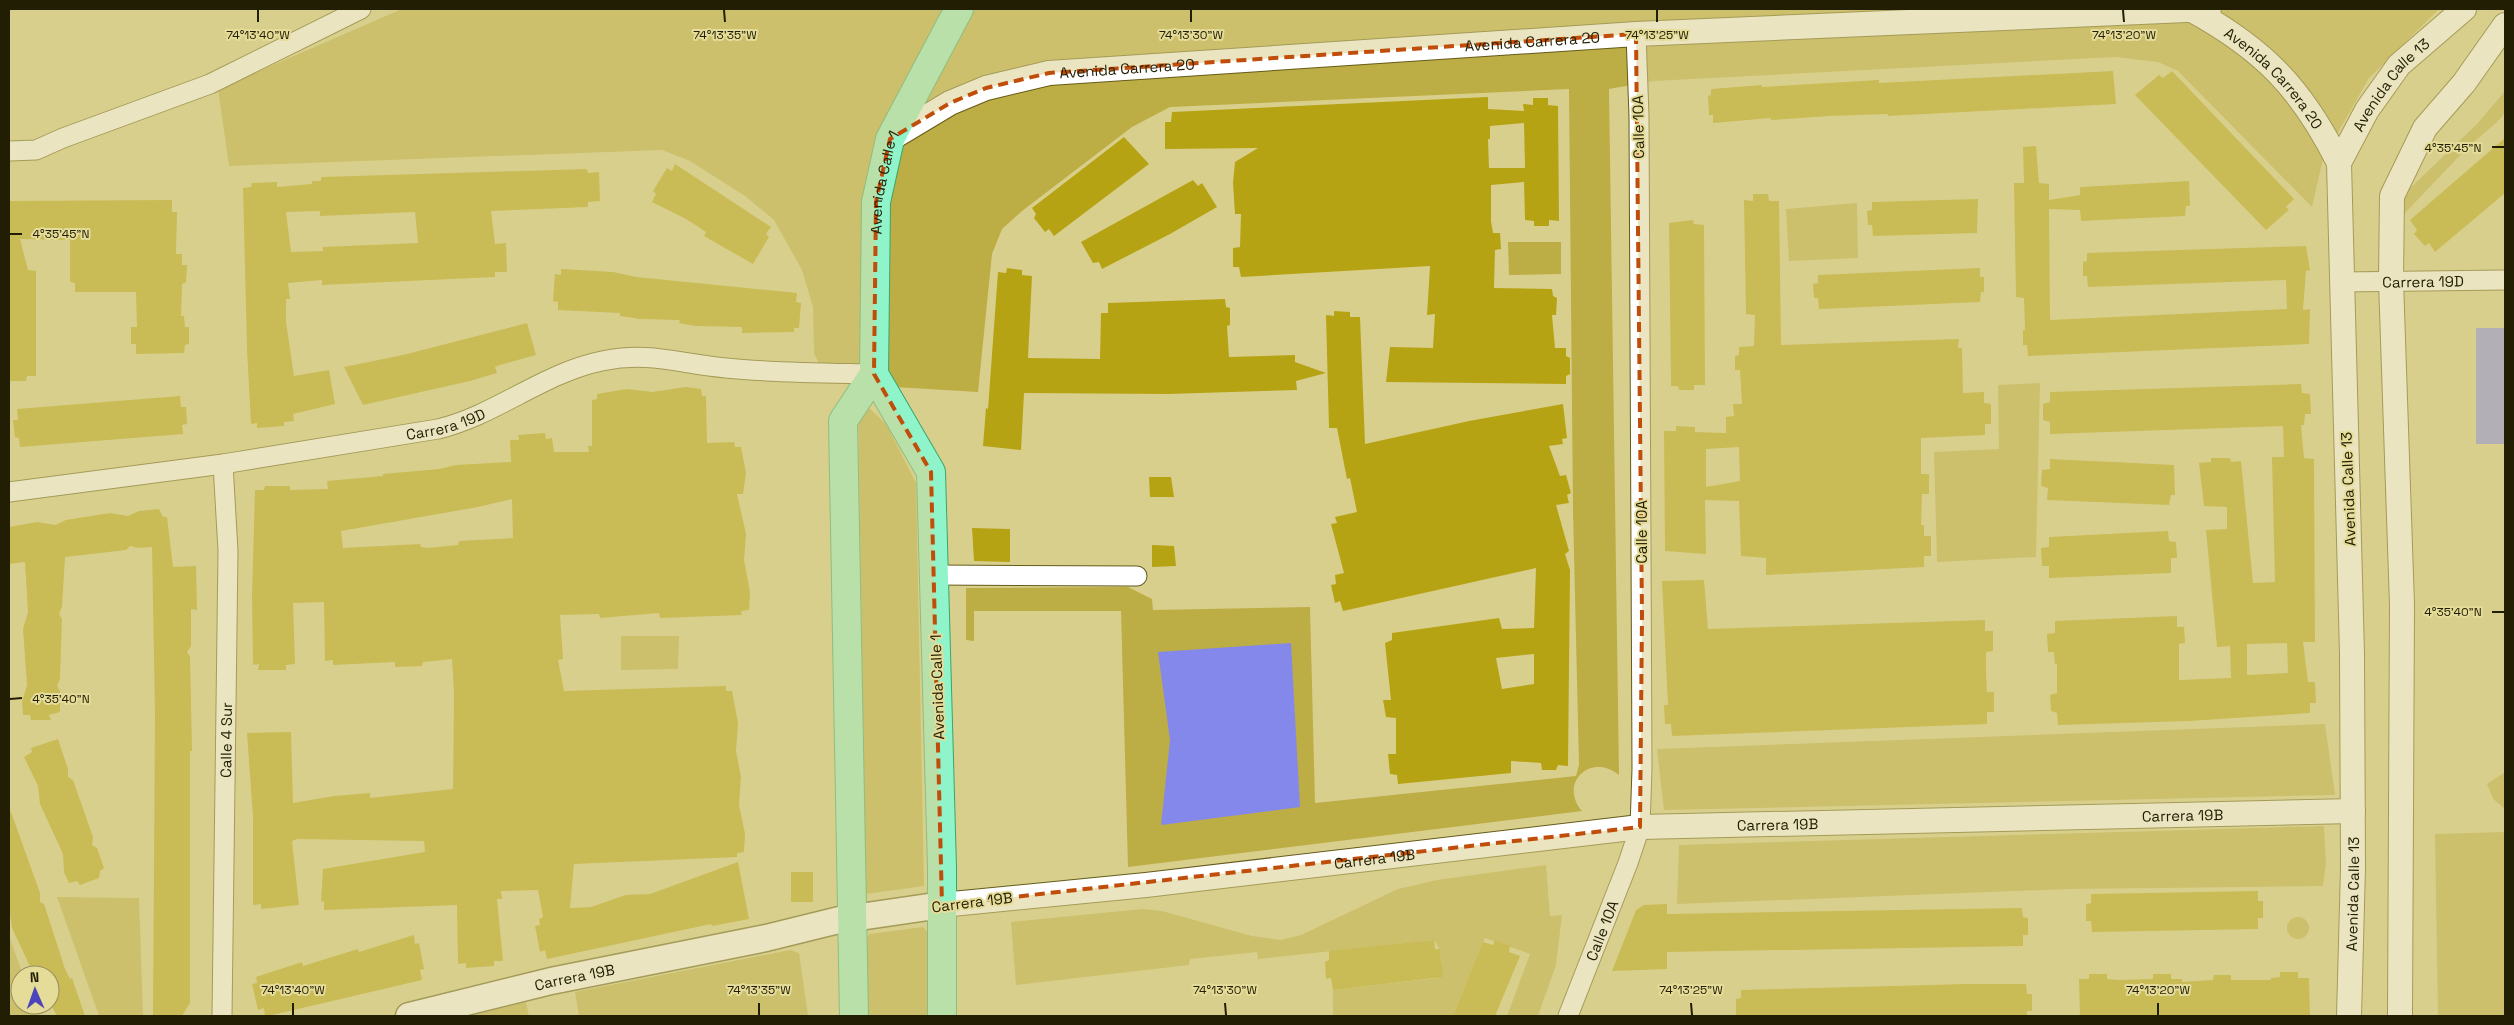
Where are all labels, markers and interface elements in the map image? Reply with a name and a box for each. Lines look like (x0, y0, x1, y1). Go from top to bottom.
street label: Avenida Carrera 20 (2221, 23, 2327, 132)
text: 74°13'40"W (226, 27, 290, 43)
text: 74°13'35"W (693, 27, 757, 43)
text: 74°13'30"W (1159, 27, 1223, 43)
street label: Avenida Carrera 20 (1464, 27, 1601, 55)
text: 74°13'25"W (1625, 27, 1689, 43)
text: 74°13'20"W (2092, 27, 2156, 43)
street label: Avenida Calle 13 (2348, 34, 2433, 134)
street label: Avenida Carrera 20 (1059, 54, 1195, 82)
street label: Calle 10A (1628, 94, 1648, 159)
street label: Avenida Calle 1 (866, 127, 902, 234)
text: 4°35'45"N (2425, 140, 2481, 156)
text: 4°35'45"N (33, 226, 89, 242)
street label: Carrera 19D (2382, 271, 2464, 291)
street label: Carrera 19D (404, 404, 488, 444)
street label: Avenida Calle 13 (2337, 431, 2359, 547)
street label: Calle 10A (1632, 500, 1651, 564)
text: 4°35'40"N (2424, 604, 2482, 620)
street label: Avenida Calle 1 (926, 634, 948, 740)
text: 4°35'40"N (32, 691, 90, 707)
street label: Calle 4 Sur (216, 702, 236, 778)
street label: Carrera 19B (2142, 804, 2224, 825)
street label: Carrera 19B (1737, 813, 1819, 834)
street label: Avenida Calle 13 (2341, 837, 2363, 952)
street label: Carrera 19B (1333, 844, 1416, 872)
street label: Carrera 19B (930, 888, 1014, 916)
street label: Calle 10A (1581, 897, 1622, 964)
street label: Carrera 19B (532, 959, 616, 994)
north arrow (10, 965, 60, 1015)
text: N (30, 968, 40, 986)
text: 74°13'40"W (261, 982, 325, 998)
text: 74°13'35"W (727, 982, 791, 998)
text: 74°13'30"W (1193, 982, 1257, 998)
text: 74°13'25"W (1659, 982, 1723, 998)
text: 74°13'20"W (2126, 982, 2190, 998)

